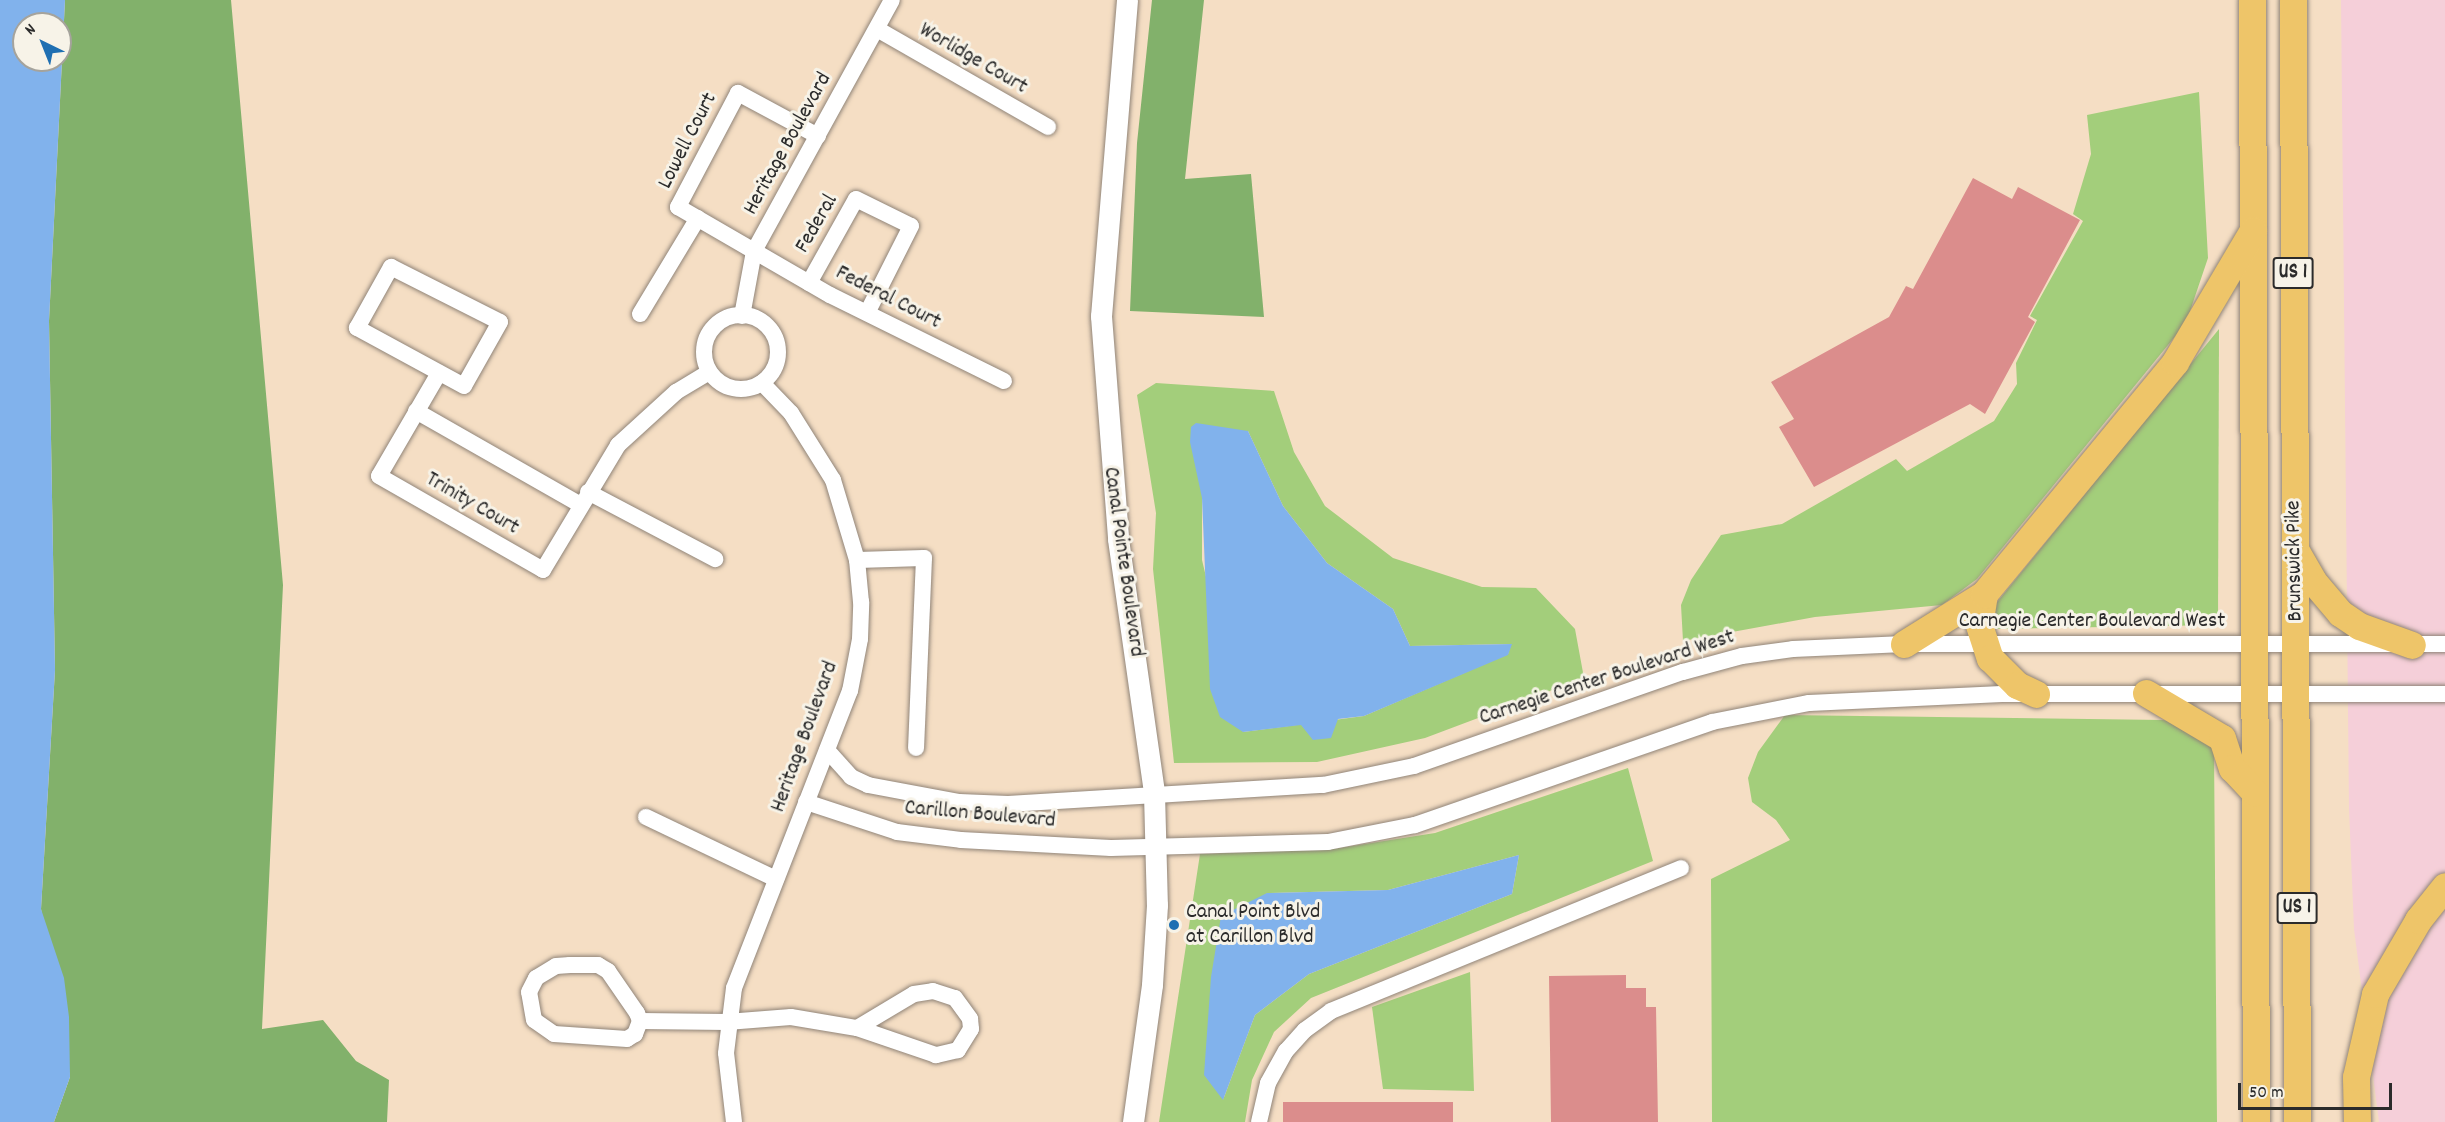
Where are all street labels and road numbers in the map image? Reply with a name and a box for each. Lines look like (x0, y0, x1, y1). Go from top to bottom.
street label: Worlidge Court (914, 17, 1032, 101)
street label: Heritage Boulevard (738, 68, 838, 220)
street label: Lowell Court (653, 88, 723, 194)
street label: Federal (790, 190, 844, 258)
road number: US 1 (2272, 255, 2314, 291)
street label: Federal Court (831, 260, 945, 336)
street label: Canal Pointe Boulevard (1097, 465, 1149, 659)
street label: Trinity Court (421, 467, 523, 541)
street label: Brunswick Pike (2281, 500, 2309, 622)
street label: Carnegie Center Boulevard West (1959, 609, 2225, 635)
street label: Carnegie Center Boulevard West (1476, 624, 1738, 732)
street label: Heritage Boulevard (765, 658, 845, 816)
street label: Carillon Boulevard (903, 795, 1057, 835)
road number: US 1 (2276, 890, 2318, 926)

